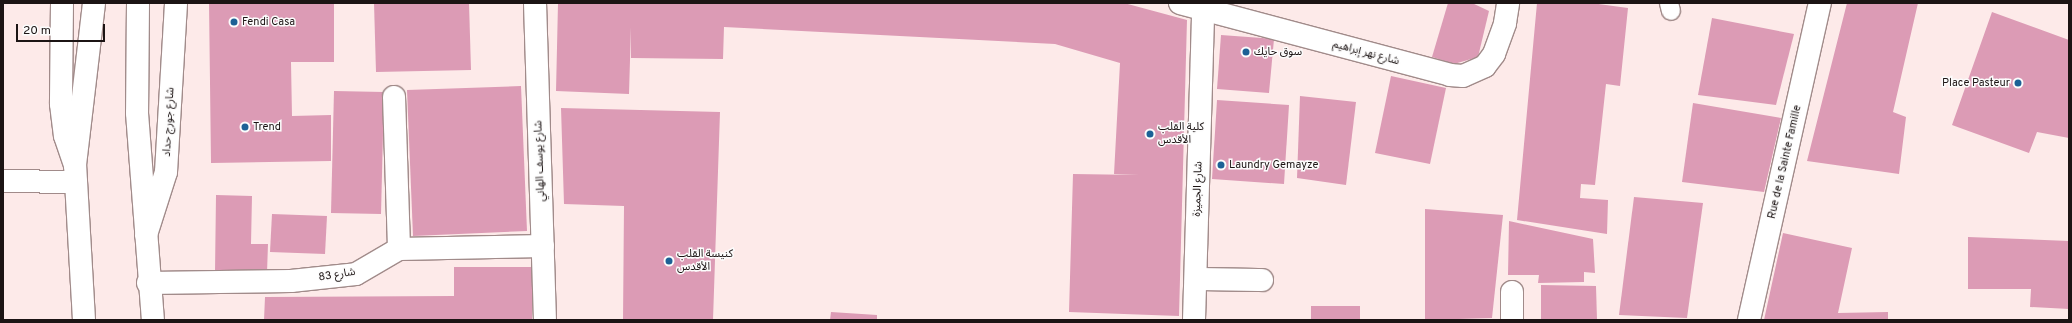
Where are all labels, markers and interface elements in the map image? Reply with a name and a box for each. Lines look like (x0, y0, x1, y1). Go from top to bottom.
place label: Fendi Casa (242, 15, 295, 29)
scale bar (18, 16, 107, 42)
marker: Fendi Casa (229, 17, 239, 27)
text: 20 m (23, 23, 51, 39)
street label: شارع نهر إبراهيم (1331, 38, 1401, 68)
place label: سوق حايك (1254, 45, 1302, 59)
marker: سوق حايك (1241, 47, 1251, 57)
place label: Place Pasteur (1942, 76, 2010, 90)
marker: Place Pasteur (2013, 78, 2023, 88)
street label: شارع جورج حداد (161, 87, 177, 157)
street label: Rue de la Sainte Famille (1765, 104, 1805, 220)
place label: Trend (253, 120, 281, 134)
street label: شارع يوسف الهاني (532, 120, 548, 202)
place label: كلية القلب الأقدس (1158, 121, 1204, 147)
marker: Trend (240, 122, 250, 132)
marker: كلية القلب الأقدس (1145, 129, 1155, 139)
place label: Laundry Gemayze (1229, 158, 1318, 172)
marker: Laundry Gemayze (1216, 160, 1226, 170)
street label: شارع الجميزة (1190, 161, 1206, 217)
place label: كنيسة القلب الأقدس (677, 248, 733, 274)
marker: كنيسة القلب الأقدس (664, 256, 674, 266)
street label: شارع 83 (318, 266, 356, 284)

